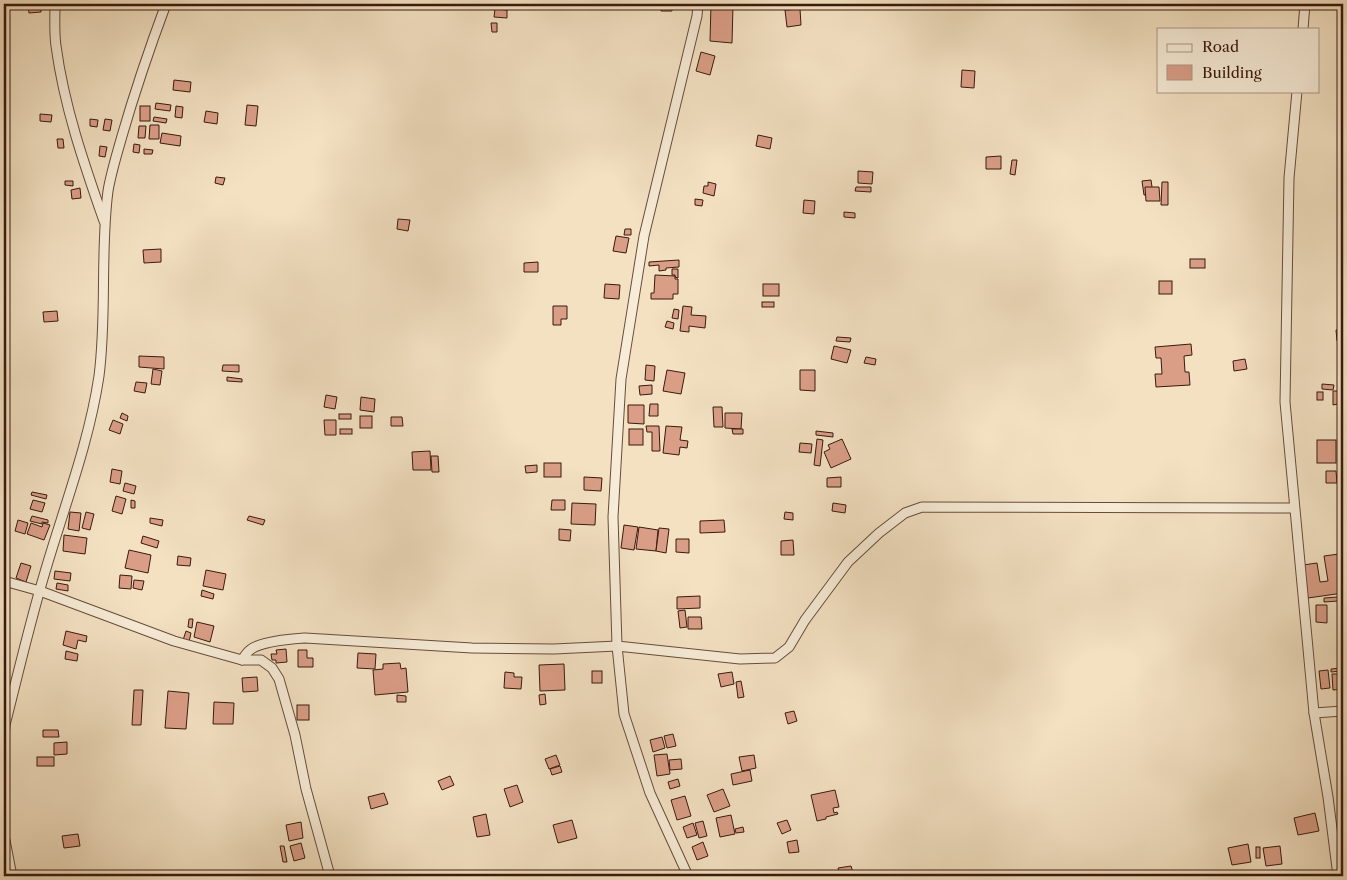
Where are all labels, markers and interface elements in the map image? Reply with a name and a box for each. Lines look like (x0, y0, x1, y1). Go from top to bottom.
legend (1157, 28, 1320, 92)
text: Road (1202, 37, 1239, 56)
text: Building (1202, 63, 1262, 82)

